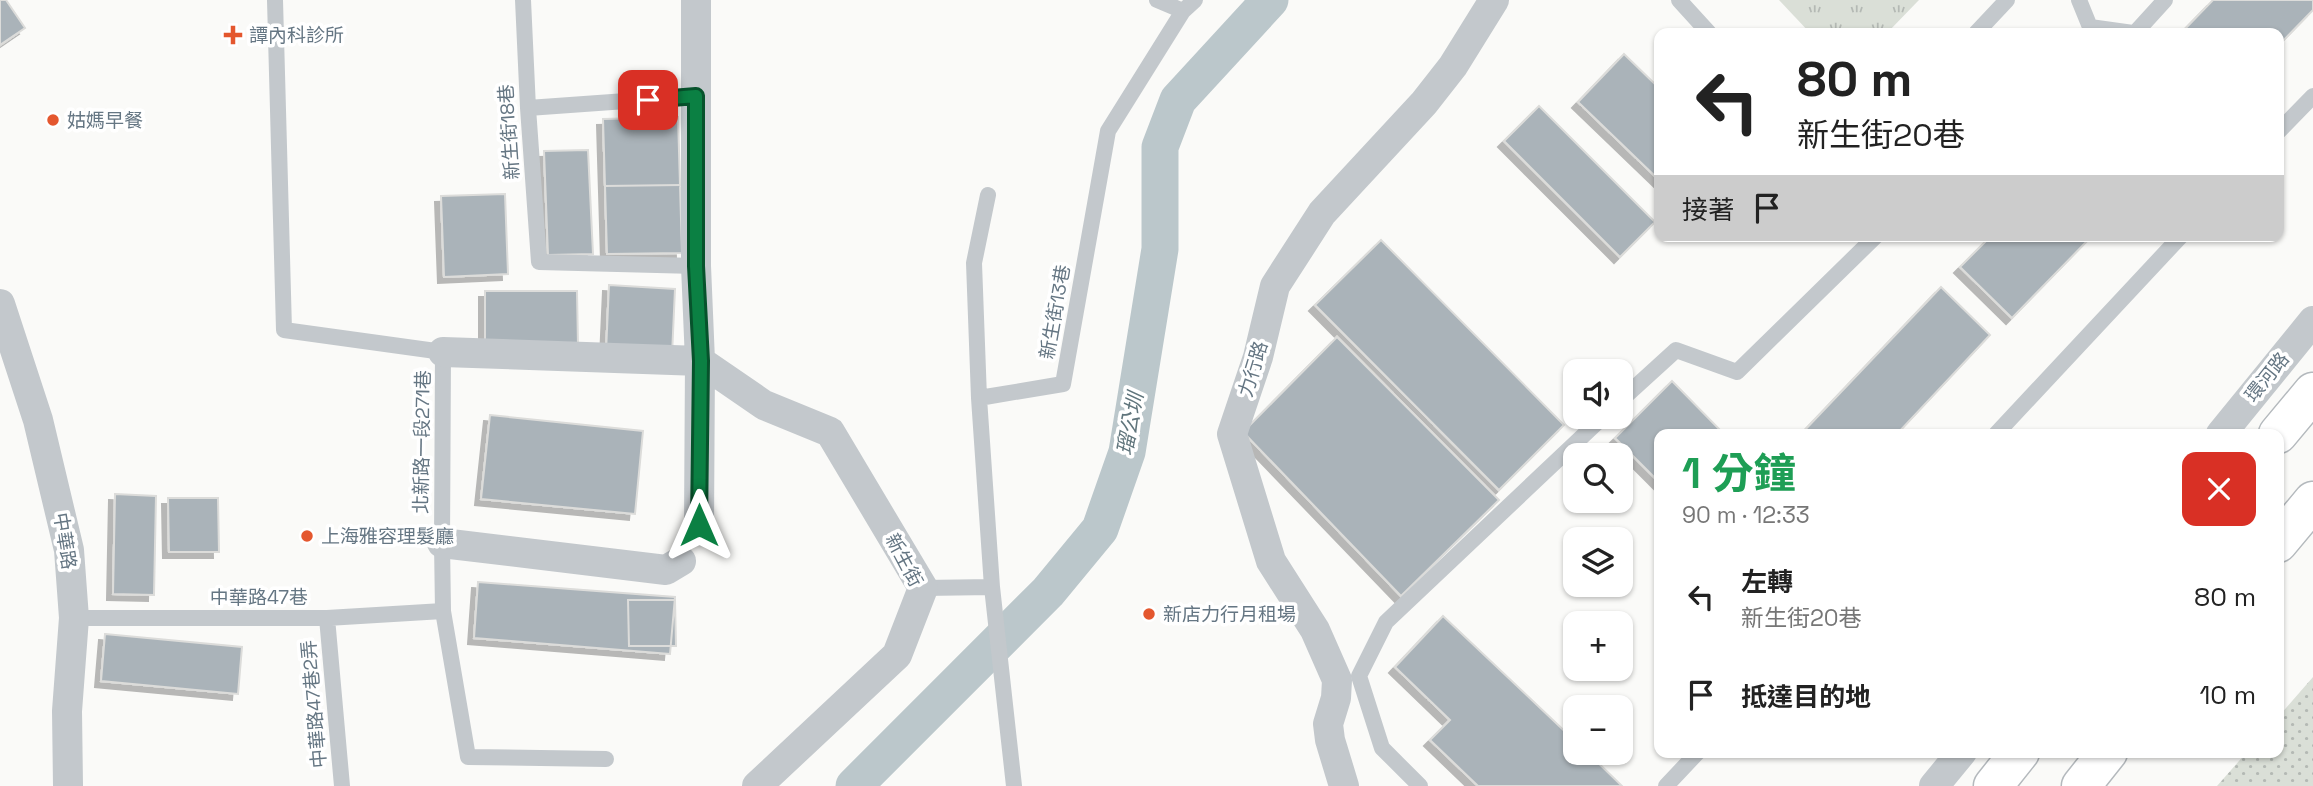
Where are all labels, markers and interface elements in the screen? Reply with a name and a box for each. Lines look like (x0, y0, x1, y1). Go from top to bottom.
place label: 譚內科診所 (249, 23, 344, 48)
marker: 譚內科診所 (223, 25, 243, 45)
text: 80 m (1797, 48, 1912, 110)
icon: left (1682, 56, 1773, 147)
pin (618, 70, 678, 130)
icon: arrive (629, 81, 667, 119)
street label: 新生街18巷 (493, 83, 525, 181)
place label: 姑媽早餐 (67, 108, 143, 133)
marker: 姑媽早餐 (45, 112, 61, 128)
text: 新生街20巷 (1797, 115, 1965, 155)
icon: arrive (1748, 189, 1786, 227)
text: 接著 (1682, 193, 1734, 227)
street label: 新生街13巷 (1034, 263, 1076, 361)
street label: 力行路 (1233, 338, 1273, 400)
street label: 環河路 (2239, 347, 2295, 407)
map controls (1563, 359, 1633, 765)
button: sound (1563, 359, 1633, 429)
street label: 北新路一段271巷 (408, 370, 436, 514)
water label: 瑠公圳 (1111, 388, 1150, 457)
button: search (1563, 443, 1633, 513)
text: 1 分鐘 (1682, 447, 1796, 500)
button: close (2182, 452, 2256, 526)
position arrow (662, 488, 736, 562)
text: 90 m · 12:33 (1682, 500, 1810, 530)
street label: 中華路 (48, 511, 82, 571)
place label: 上海雅容理髮廳 (321, 524, 454, 549)
button: layers (1563, 527, 1633, 597)
marker: 上海雅容理髮廳 (299, 528, 315, 544)
street label: 新生街 (880, 529, 928, 591)
text: 左轉 (1741, 565, 1793, 599)
icon: left (1682, 578, 1720, 616)
text: 80 m (2194, 580, 2256, 614)
street label: 中華路47巷 (210, 585, 308, 610)
place label: 新店力行月租場 (1163, 602, 1296, 627)
text: 新生街20巷 (1741, 603, 1862, 633)
marker: 新店力行月租場 (1141, 606, 1157, 622)
button: + (1563, 611, 1633, 681)
street label: 中華路47巷2弄 (296, 639, 332, 769)
icon: arrive (1682, 676, 1720, 714)
text: 10 m (2199, 678, 2256, 712)
text: 抵達目的地 (1741, 680, 1871, 714)
button: − (1563, 695, 1633, 765)

